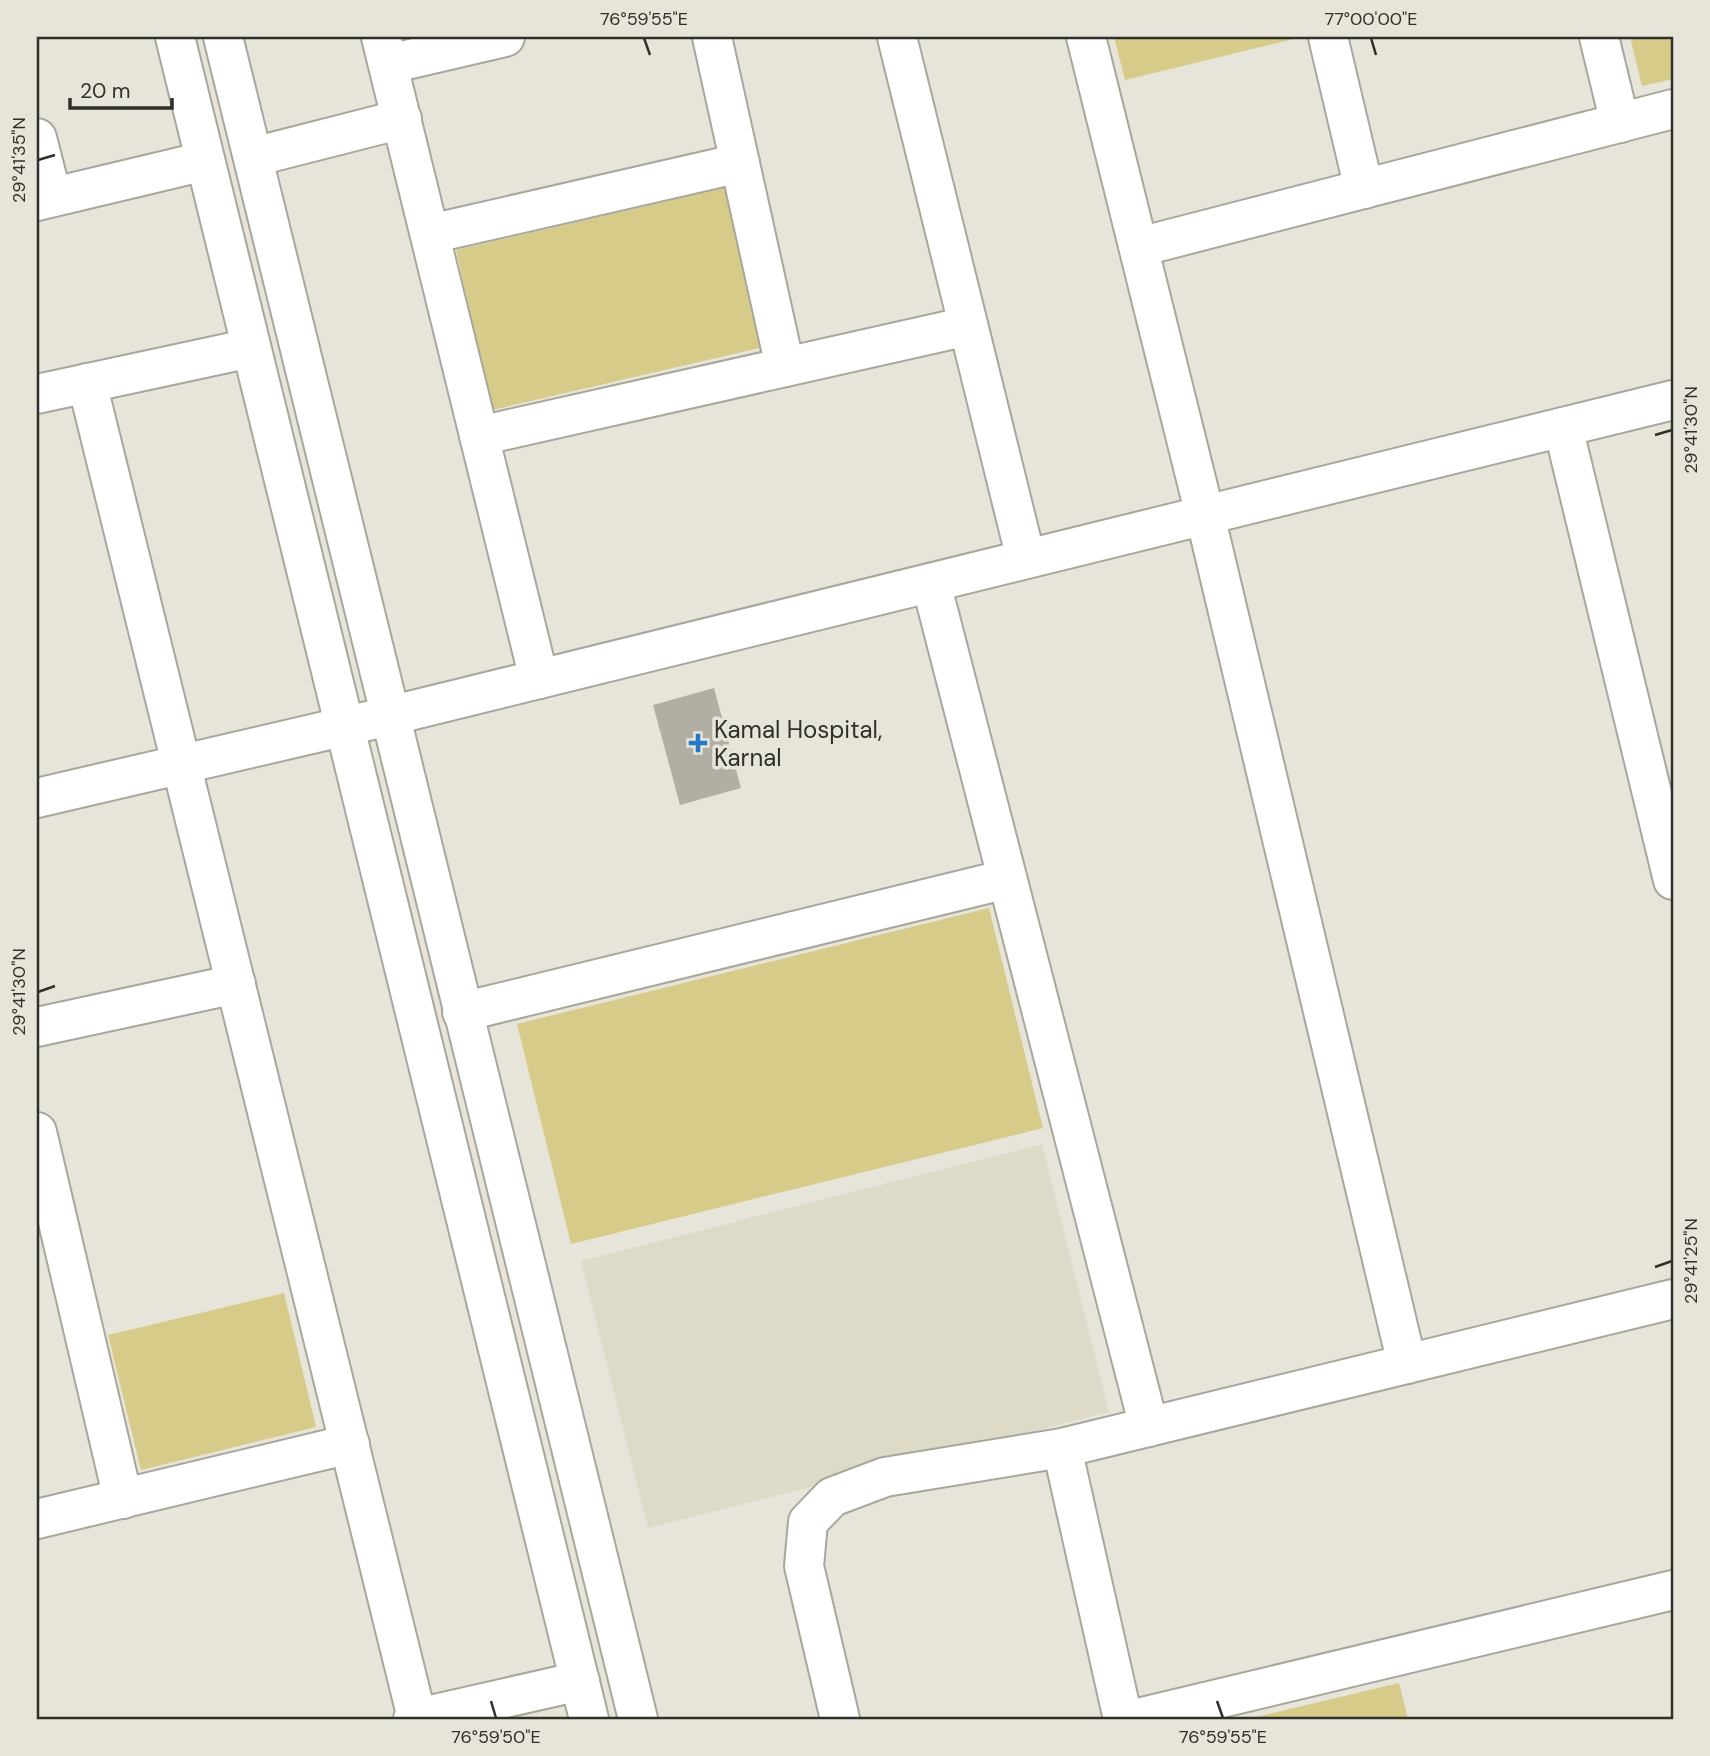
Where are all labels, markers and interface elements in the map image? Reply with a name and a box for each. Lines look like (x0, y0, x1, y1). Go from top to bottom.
text: 76°59'55"E (600, 7, 688, 31)
text: 77°00'00"E (1325, 7, 1417, 31)
scale bar (70, 66, 172, 110)
text: 20 m (80, 77, 131, 105)
text: 29°41'35"N (7, 117, 31, 203)
text: 29°41'30"N (1679, 386, 1703, 474)
place label: Kamal Hospital, Karnal (714, 714, 882, 773)
marker: Kamal Hospital, Karnal (688, 733, 708, 753)
text: 29°41'30"N (7, 948, 31, 1036)
text: 29°41'25"N (1679, 1218, 1703, 1304)
text: 76°59'50"E (451, 1725, 541, 1749)
text: 76°59'55"E (1179, 1725, 1267, 1749)

